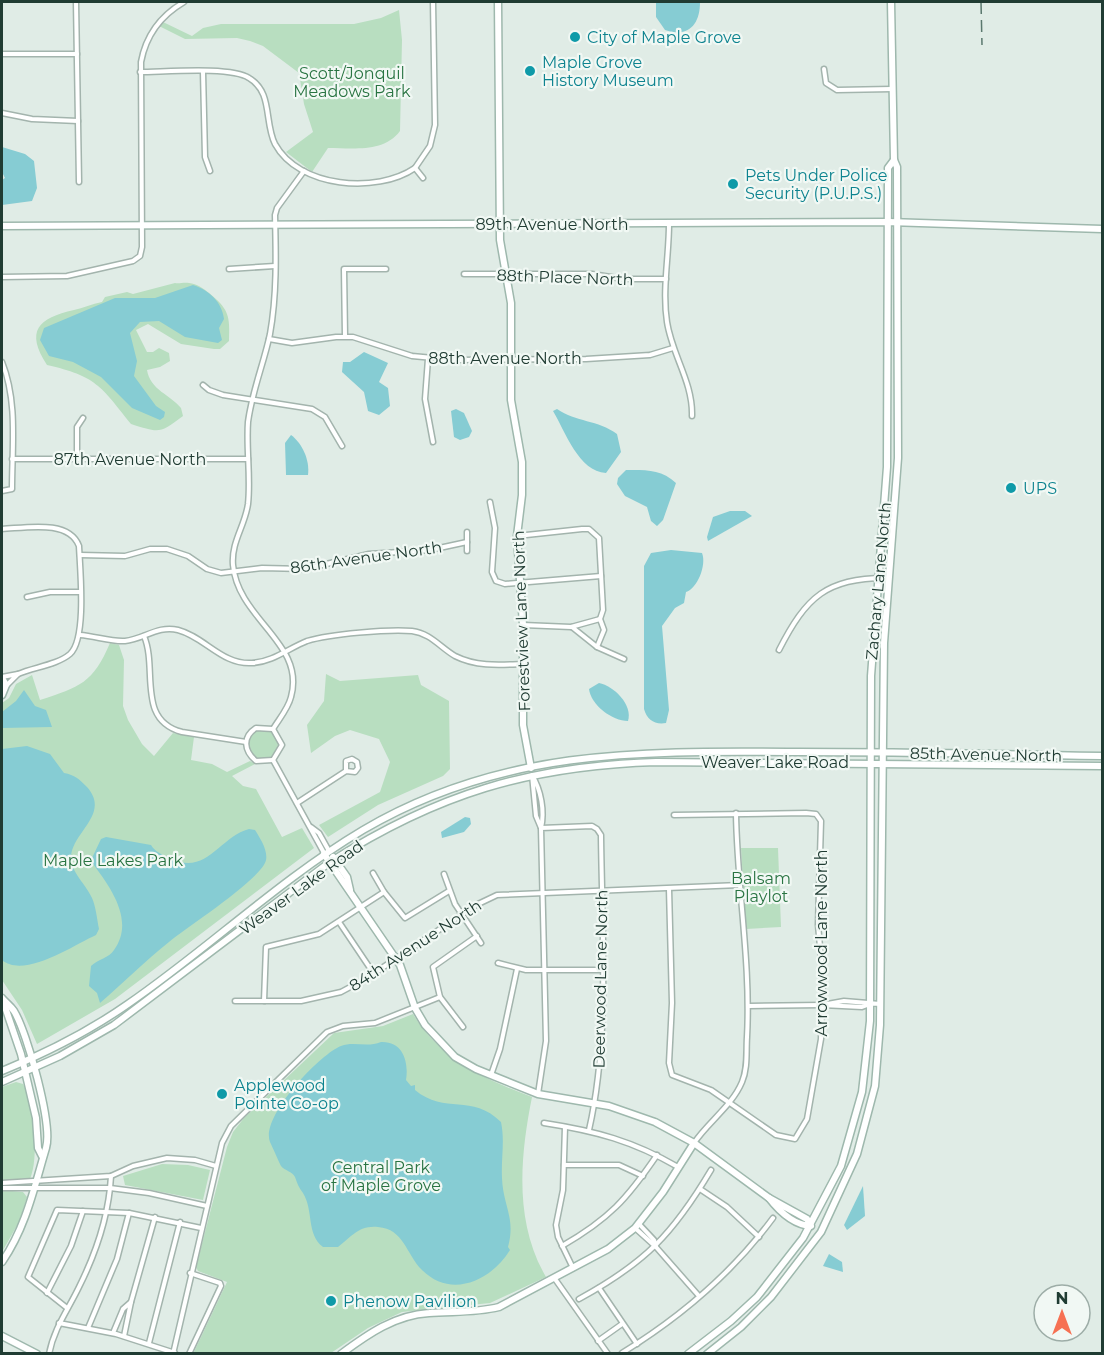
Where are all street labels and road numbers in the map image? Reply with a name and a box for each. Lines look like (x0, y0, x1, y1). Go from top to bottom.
street label: 89th Avenue North (475, 215, 629, 234)
street label: 88th Place North (496, 266, 634, 289)
street label: 88th Avenue North (428, 349, 582, 368)
street label: 87th Avenue North (54, 450, 206, 469)
street label: Zachary Lane North (862, 501, 895, 661)
street label: Forestview Lane North (509, 530, 534, 712)
street label: 86th Avenue North (289, 537, 443, 578)
street label: 85th Avenue North (910, 744, 1062, 765)
street label: Weaver Lake Road (701, 753, 849, 772)
street label: Weaver Lake Road (236, 836, 367, 939)
street label: Arrowwood Lane North (812, 849, 831, 1037)
street label: Deerwood Lane North (589, 890, 612, 1069)
street label: 84th Avenue North (346, 896, 485, 995)

